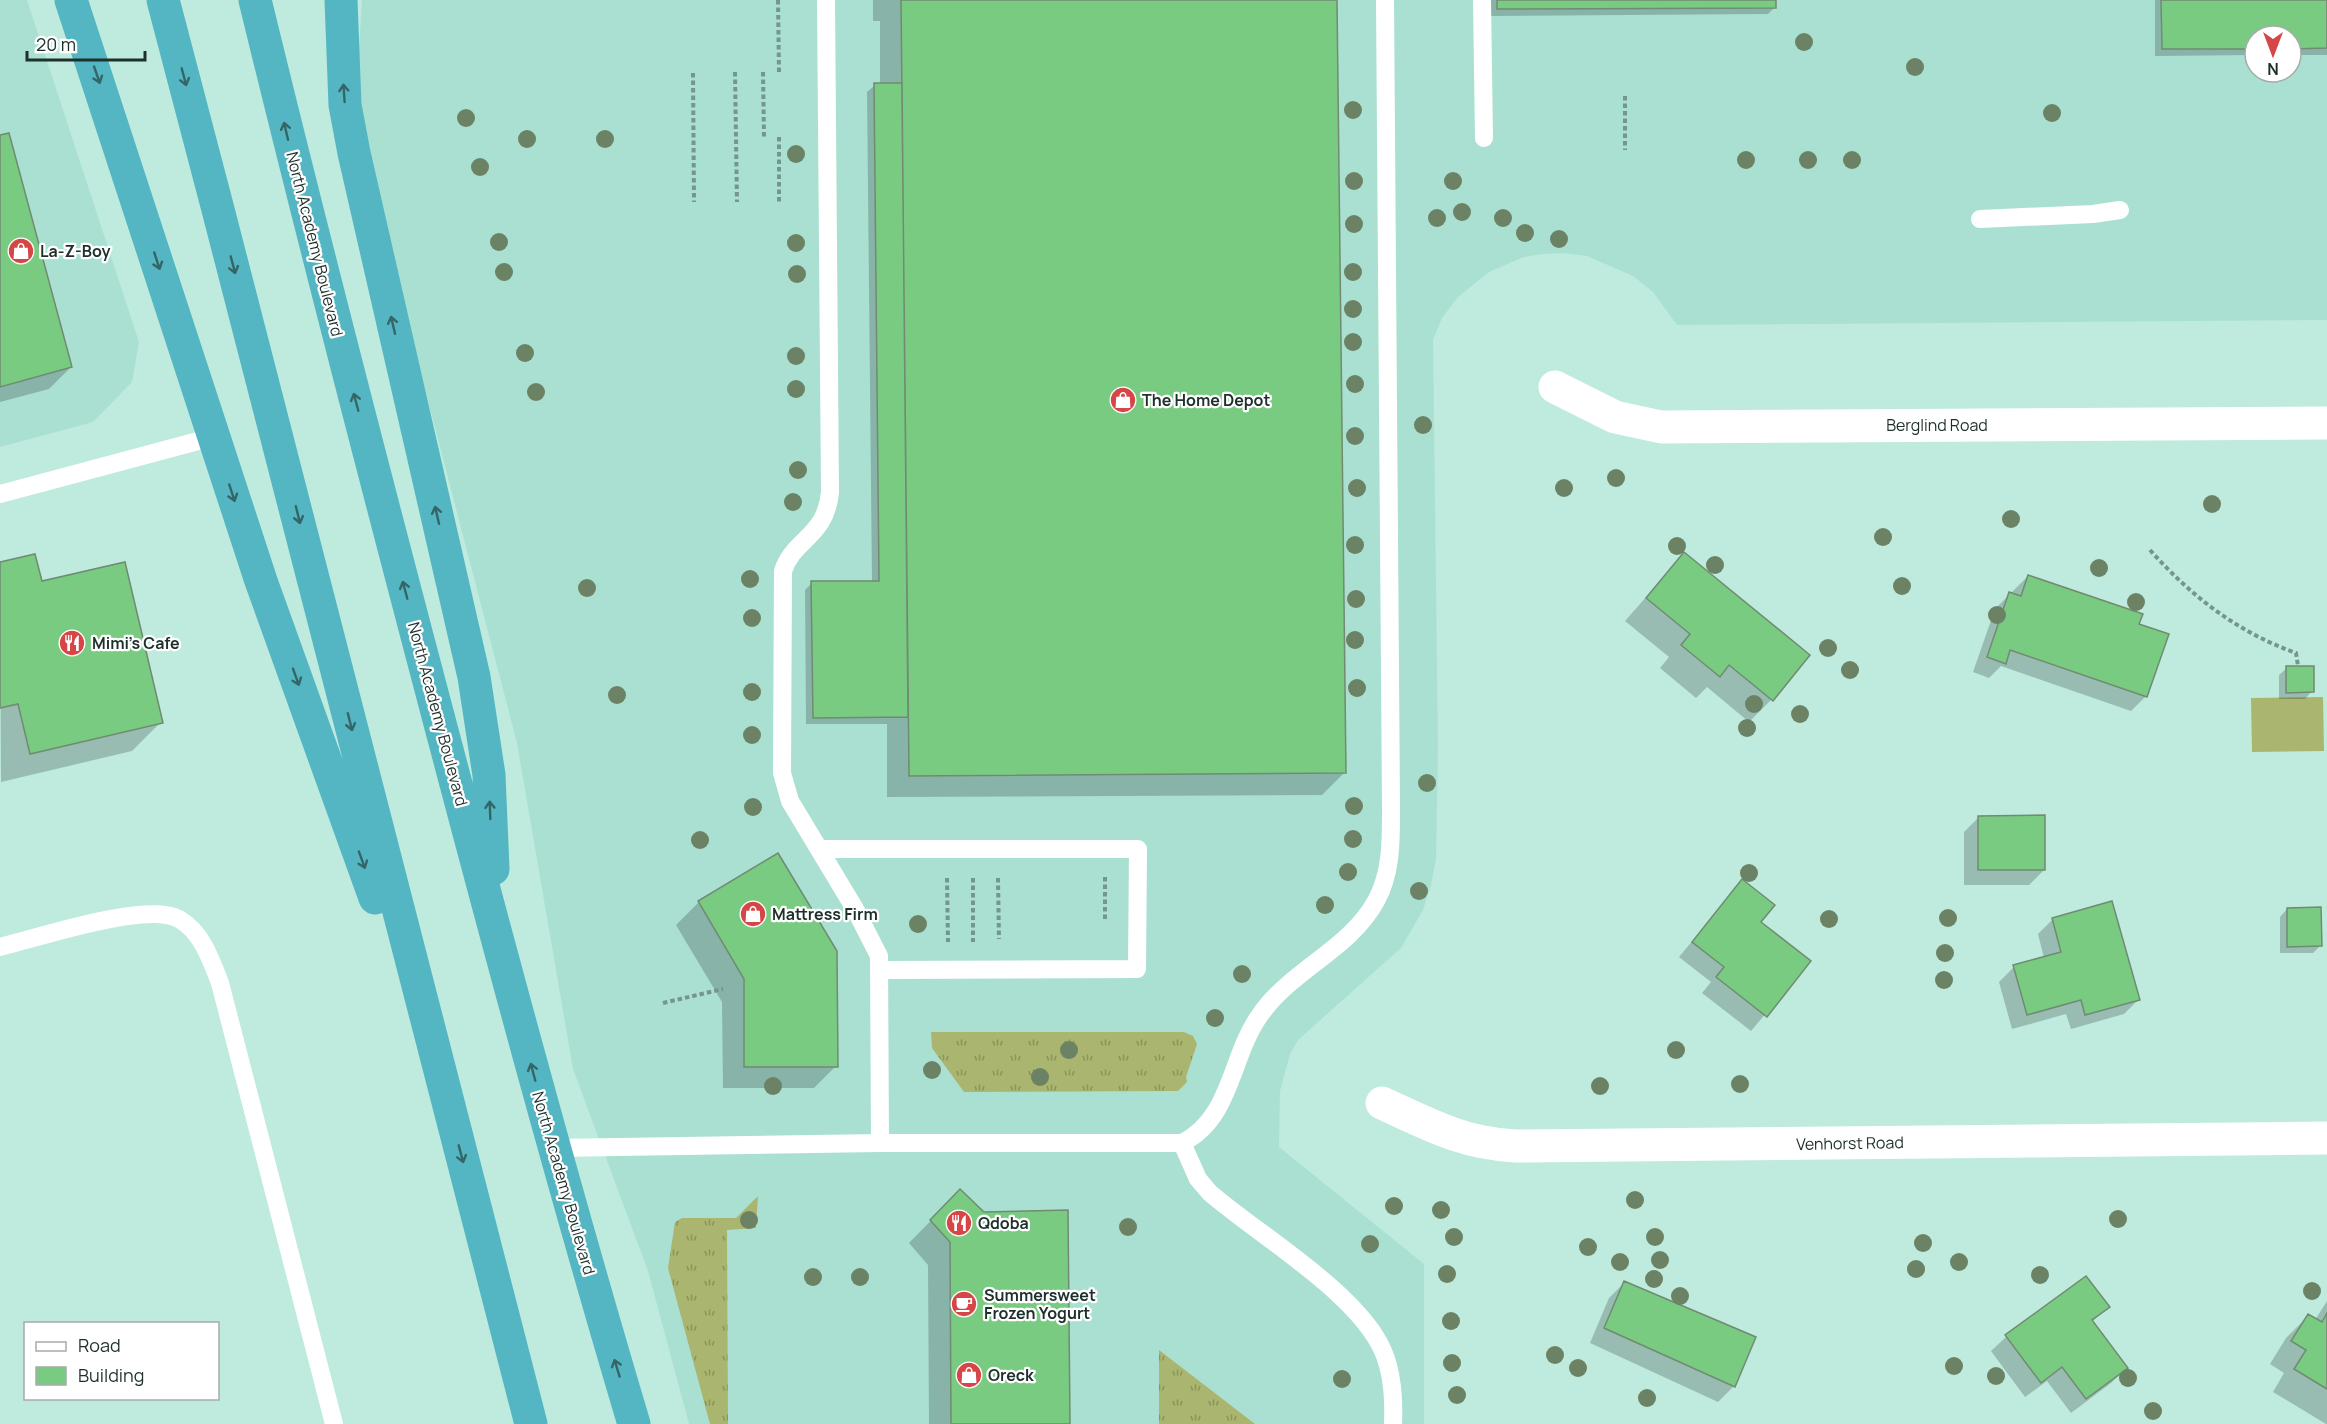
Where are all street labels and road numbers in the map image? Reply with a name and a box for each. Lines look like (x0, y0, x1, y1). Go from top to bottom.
street label: North Academy Boulevard (281, 149, 349, 339)
street label: Berglind Road (1886, 414, 1988, 436)
street label: North Academy Boulevard (403, 619, 473, 809)
street label: North Academy Boulevard (527, 1089, 601, 1277)
street label: Venhorst Road (1796, 1131, 1904, 1155)

